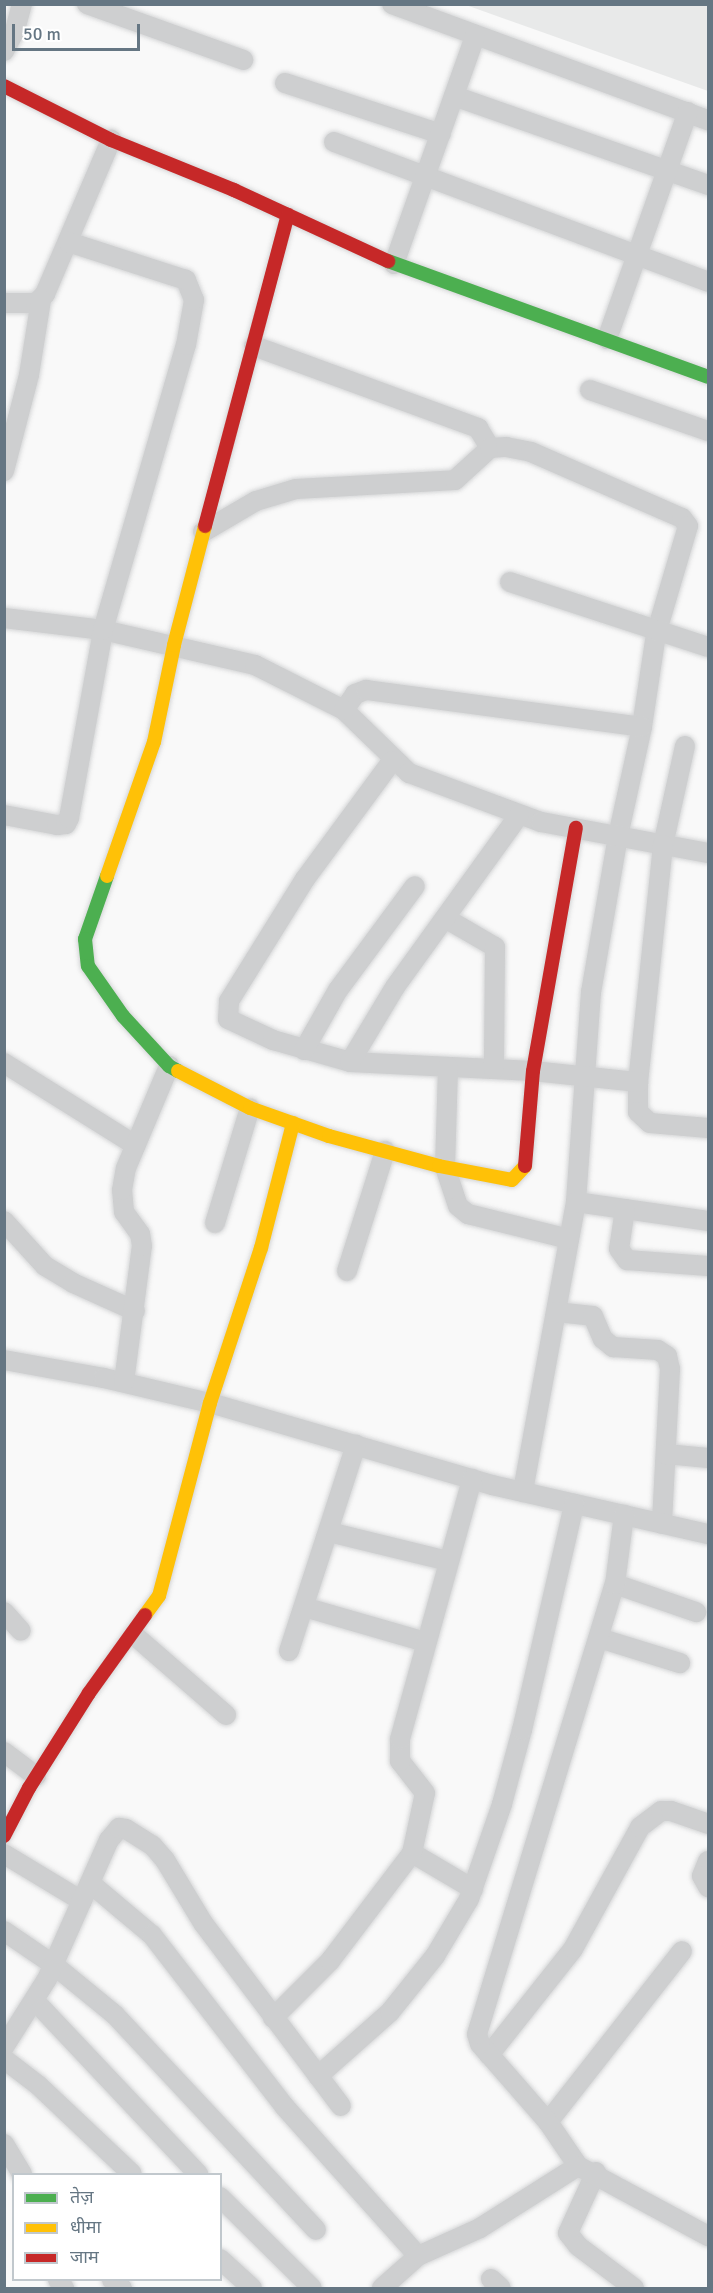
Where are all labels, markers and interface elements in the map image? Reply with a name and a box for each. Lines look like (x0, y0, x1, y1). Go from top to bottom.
scale bar (15, 12, 142, 50)
text: 50 m (23, 23, 61, 45)
legend (12, 2173, 222, 2281)
text: तेज़ (70, 2186, 94, 2208)
text: धीमा (70, 2216, 101, 2238)
text: जाम (70, 2246, 99, 2268)

